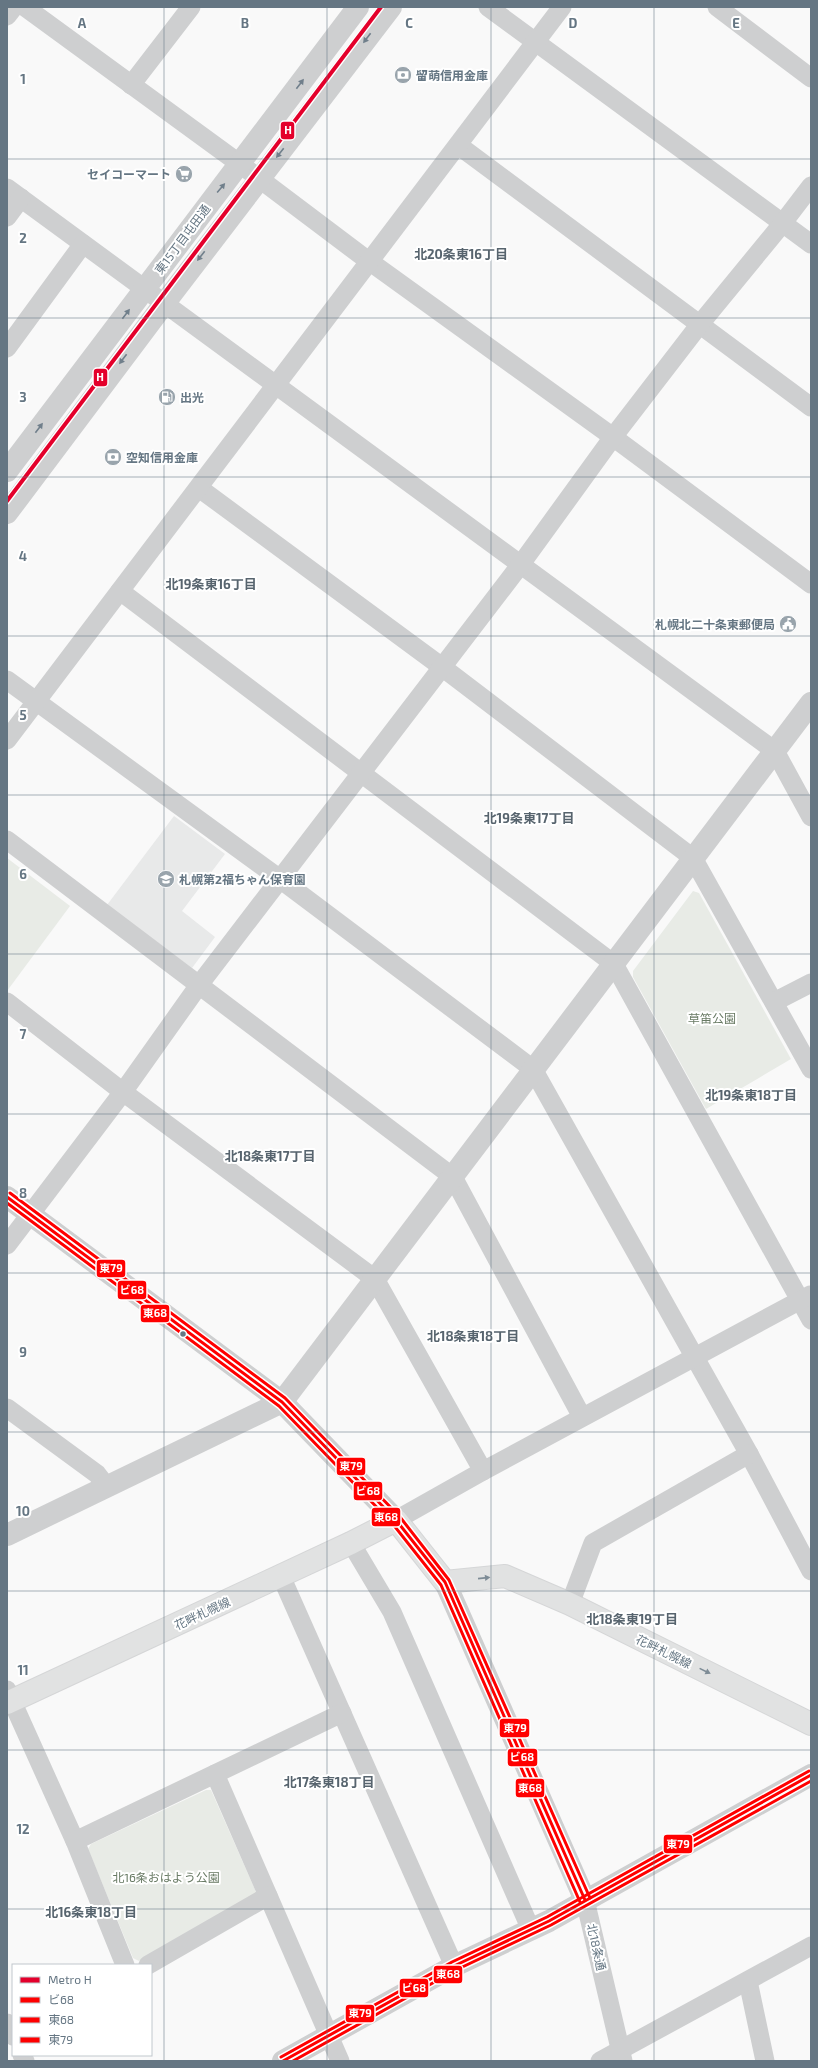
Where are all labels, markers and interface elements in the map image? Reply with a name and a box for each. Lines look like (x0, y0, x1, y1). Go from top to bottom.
text: A (78, 15, 87, 31)
text: B (241, 15, 249, 31)
text: C (405, 15, 413, 31)
text: D (569, 15, 578, 31)
text: E (732, 15, 740, 31)
one-way arrow (364, 33, 372, 43)
bank icon: 留萌信用金庫 (393, 65, 413, 85)
place label: 留萌信用金庫 (416, 68, 488, 82)
text: 1 (20, 71, 26, 87)
one-way arrow (296, 79, 304, 90)
line badge: H (280, 121, 295, 140)
text: H (284, 123, 292, 136)
one-way arrow (276, 147, 285, 158)
supermarket icon: セイコーマート (174, 164, 194, 184)
place label: セイコーマート (87, 167, 171, 181)
one-way arrow (217, 182, 226, 193)
street label: 東15丁目屯田通 (151, 202, 213, 276)
text: 2 (19, 230, 27, 246)
district label: 北20条東16丁目 (414, 246, 508, 262)
one-way arrow (197, 250, 206, 261)
one-way arrow (122, 308, 130, 319)
one-way arrow (118, 354, 127, 365)
line badge: H (93, 368, 108, 387)
text: H (96, 370, 104, 383)
fuel station icon: 出光 (157, 387, 177, 407)
text: 3 (19, 389, 27, 405)
place label: 出光 (180, 390, 204, 404)
one-way arrow (35, 423, 43, 434)
bank icon: 空知信用金庫 (103, 447, 123, 467)
place label: 空知信用金庫 (126, 450, 198, 464)
text: 4 (19, 548, 27, 564)
district label: 北19条東16丁目 (165, 576, 257, 592)
public building icon: 札幌北二十条東郵便局 (778, 614, 798, 634)
place label: 札幌北二十条東郵便局 (655, 617, 775, 631)
text: 5 (19, 707, 27, 723)
district label: 北19条東17丁目 (484, 810, 574, 826)
text: 6 (19, 866, 27, 882)
school or university icon: 札幌第2福ちゃん保育園 (156, 869, 176, 889)
place label: 札幌第2福ちゃん保育園 (179, 872, 306, 886)
park label: 草笛公園 (688, 1011, 736, 1025)
text: 7 (20, 1026, 27, 1042)
district label: 北19条東18丁目 (705, 1087, 797, 1103)
district label: 北18条東17丁目 (224, 1148, 316, 1164)
text: 8 (19, 1185, 27, 1201)
line badge: 東79 (96, 1259, 126, 1278)
text: 東79 (99, 1261, 123, 1274)
line badge: ビ68 (117, 1280, 147, 1300)
text: ビ68 (120, 1283, 144, 1296)
line badge: 東68 (140, 1304, 170, 1323)
text: 東68 (143, 1306, 167, 1319)
district label: 北18条東18丁目 (427, 1328, 519, 1344)
unlabelled marker (178, 1329, 188, 1339)
text: 9 (19, 1344, 27, 1360)
line badge: 東79 (336, 1457, 366, 1476)
text: 東79 (339, 1459, 363, 1472)
line badge: ビ68 (353, 1481, 383, 1501)
text: ビ68 (356, 1484, 380, 1497)
text: 10 (16, 1503, 30, 1519)
line badge: 東68 (371, 1507, 401, 1527)
text: 東68 (374, 1510, 398, 1523)
one-way arrow (478, 1575, 490, 1582)
street label: 花畔札幌線 (172, 1594, 232, 1632)
district label: 北18条東19丁目 (586, 1611, 678, 1627)
street label: 花畔札幌線 (634, 1632, 694, 1670)
text: 11 (17, 1662, 29, 1678)
one-way arrow (699, 1668, 710, 1674)
line badge: 東79 (499, 1718, 530, 1738)
text: 東79 (503, 1721, 527, 1734)
line badge: ビ68 (507, 1748, 538, 1767)
text: ビ68 (510, 1750, 534, 1763)
district label: 北17条東18丁目 (283, 1774, 375, 1790)
line badge: 東68 (515, 1778, 545, 1798)
text: 東68 (518, 1781, 542, 1794)
text: 12 (16, 1821, 30, 1837)
line badge: 東79 (663, 1834, 693, 1854)
text: 東79 (666, 1837, 690, 1850)
park label: 北16条おはよう公園 (112, 1870, 220, 1884)
district label: 北16条東18丁目 (45, 1904, 137, 1920)
street label: 北18条通 (585, 1922, 609, 1972)
legend (12, 1964, 152, 2056)
line badge: 東68 (433, 1965, 463, 1984)
text: 東68 (436, 1967, 460, 1980)
text: Metro H (48, 1972, 92, 1986)
line badge: ビ68 (399, 1978, 429, 1998)
text: ビ68 (402, 1981, 426, 1994)
text: ビ68 (48, 1992, 74, 2006)
line badge: 東79 (345, 2004, 375, 2023)
text: 東79 (348, 2006, 372, 2019)
text: 東68 (48, 2012, 74, 2026)
text: 東79 (48, 2032, 73, 2046)

